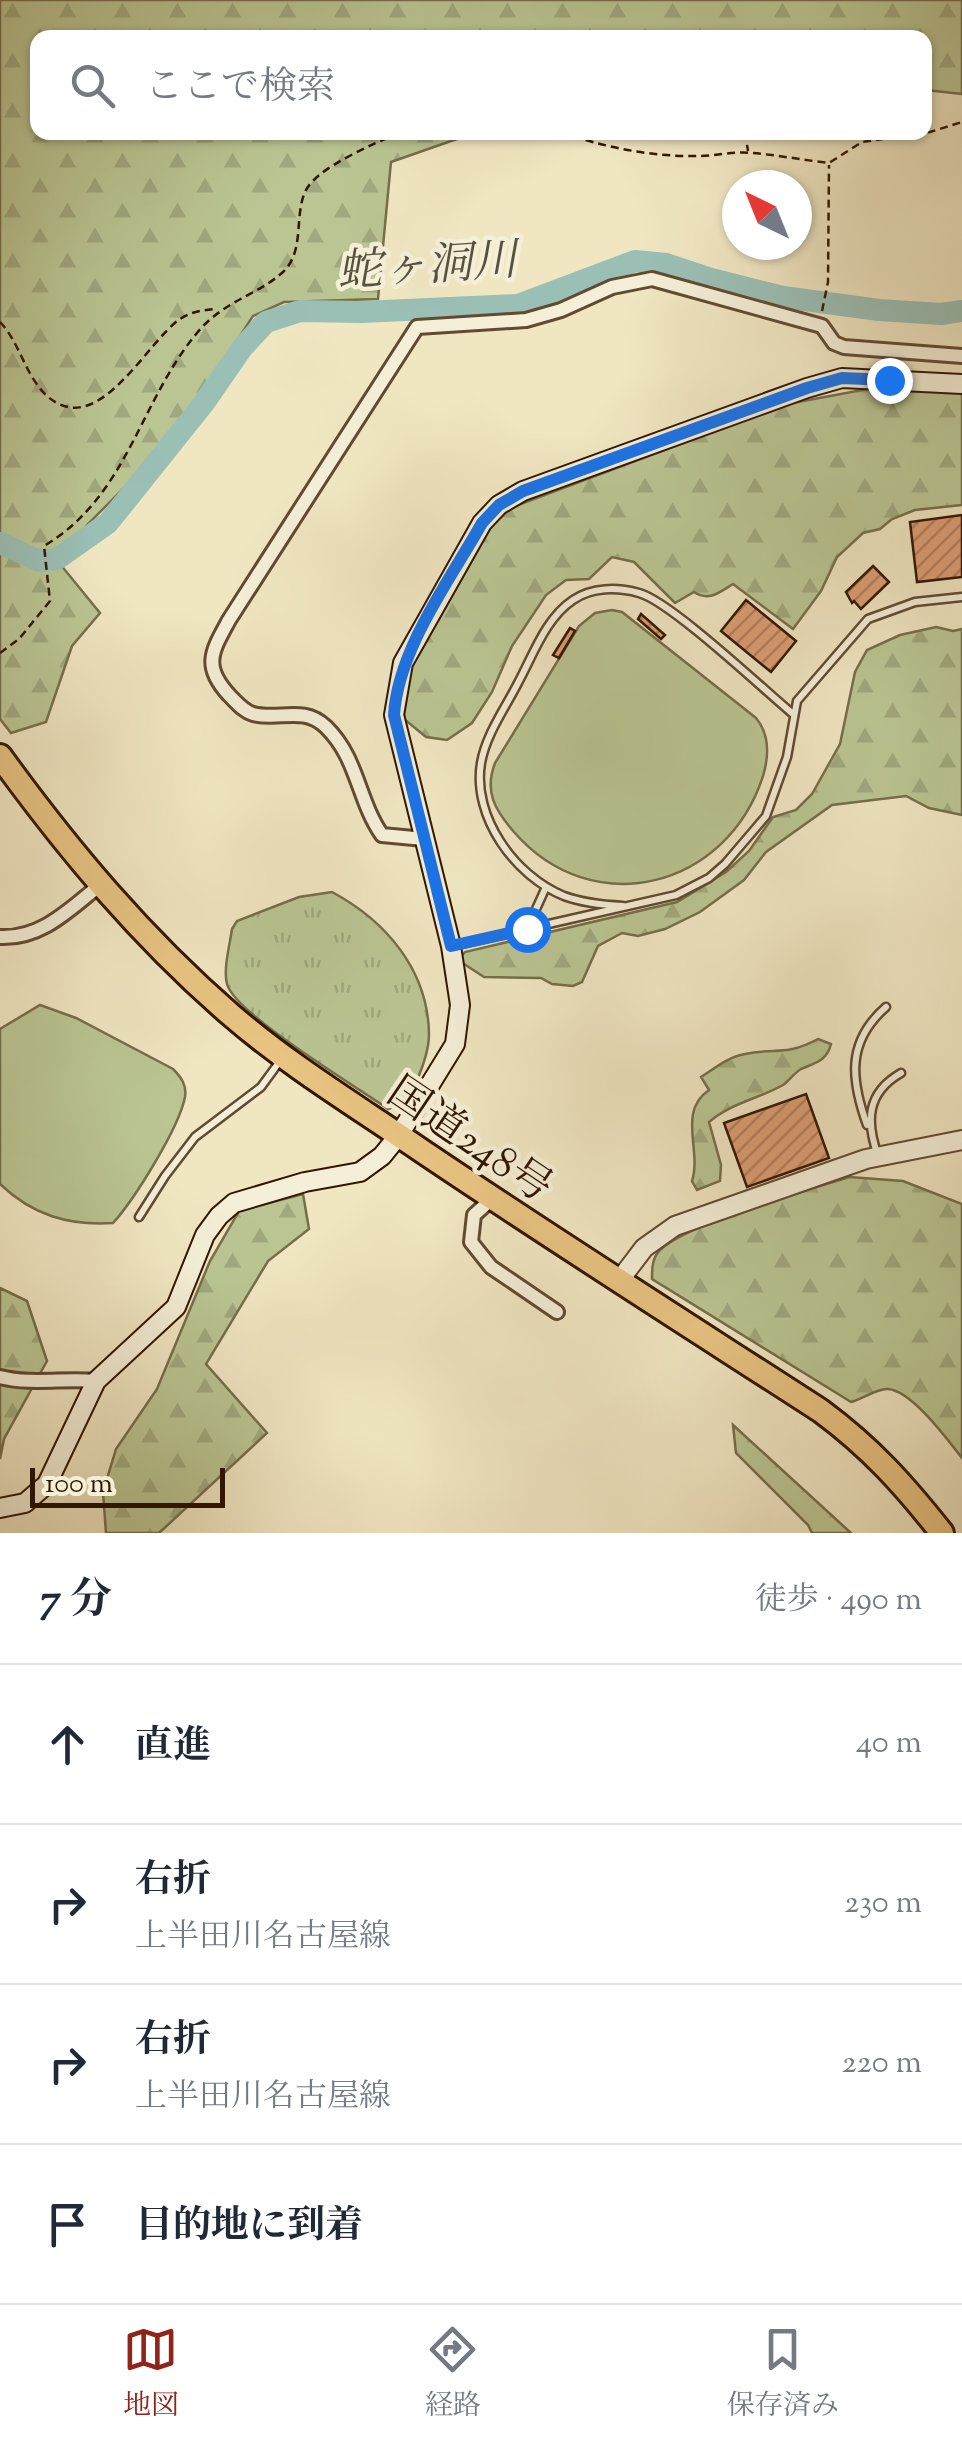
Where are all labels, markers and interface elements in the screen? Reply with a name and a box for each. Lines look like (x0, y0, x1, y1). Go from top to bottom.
search box (30, 30, 932, 140)
icon: search (65, 58, 120, 113)
text: ここで検索 (145, 62, 335, 116)
north arrow (722, 170, 812, 260)
water label: 蛇ヶ洞川 (335, 230, 524, 308)
route end (867, 358, 913, 404)
route start (505, 907, 551, 953)
street label: 国道248号 (374, 1065, 563, 1220)
scale bar (30, 1463, 225, 1508)
text: 100 m (45, 1465, 113, 1505)
text: 7 分 (40, 1572, 112, 1632)
text: 徒歩 · 490 m (755, 1578, 922, 1624)
icon: ahead (40, 1717, 95, 1772)
text: 直進 (135, 1721, 211, 1775)
text: 40 m (856, 1721, 922, 1767)
text: 右折 (135, 1855, 211, 1909)
icon: right (40, 1877, 95, 1932)
text: 230 m (844, 1881, 922, 1927)
text: 上半田川名古屋線 (135, 1915, 391, 1961)
text: 右折 (135, 2015, 211, 2069)
icon: right (40, 2037, 95, 2092)
text: 220 m (842, 2041, 922, 2087)
text: 上半田川名古屋線 (135, 2075, 391, 2121)
icon: arrive (40, 2197, 95, 2252)
text: 目的地に到着 (135, 2201, 363, 2255)
tab: 地図 (123, 2322, 179, 2427)
tab: 経路 (425, 2322, 481, 2427)
tab: 保存済み (727, 2322, 839, 2427)

